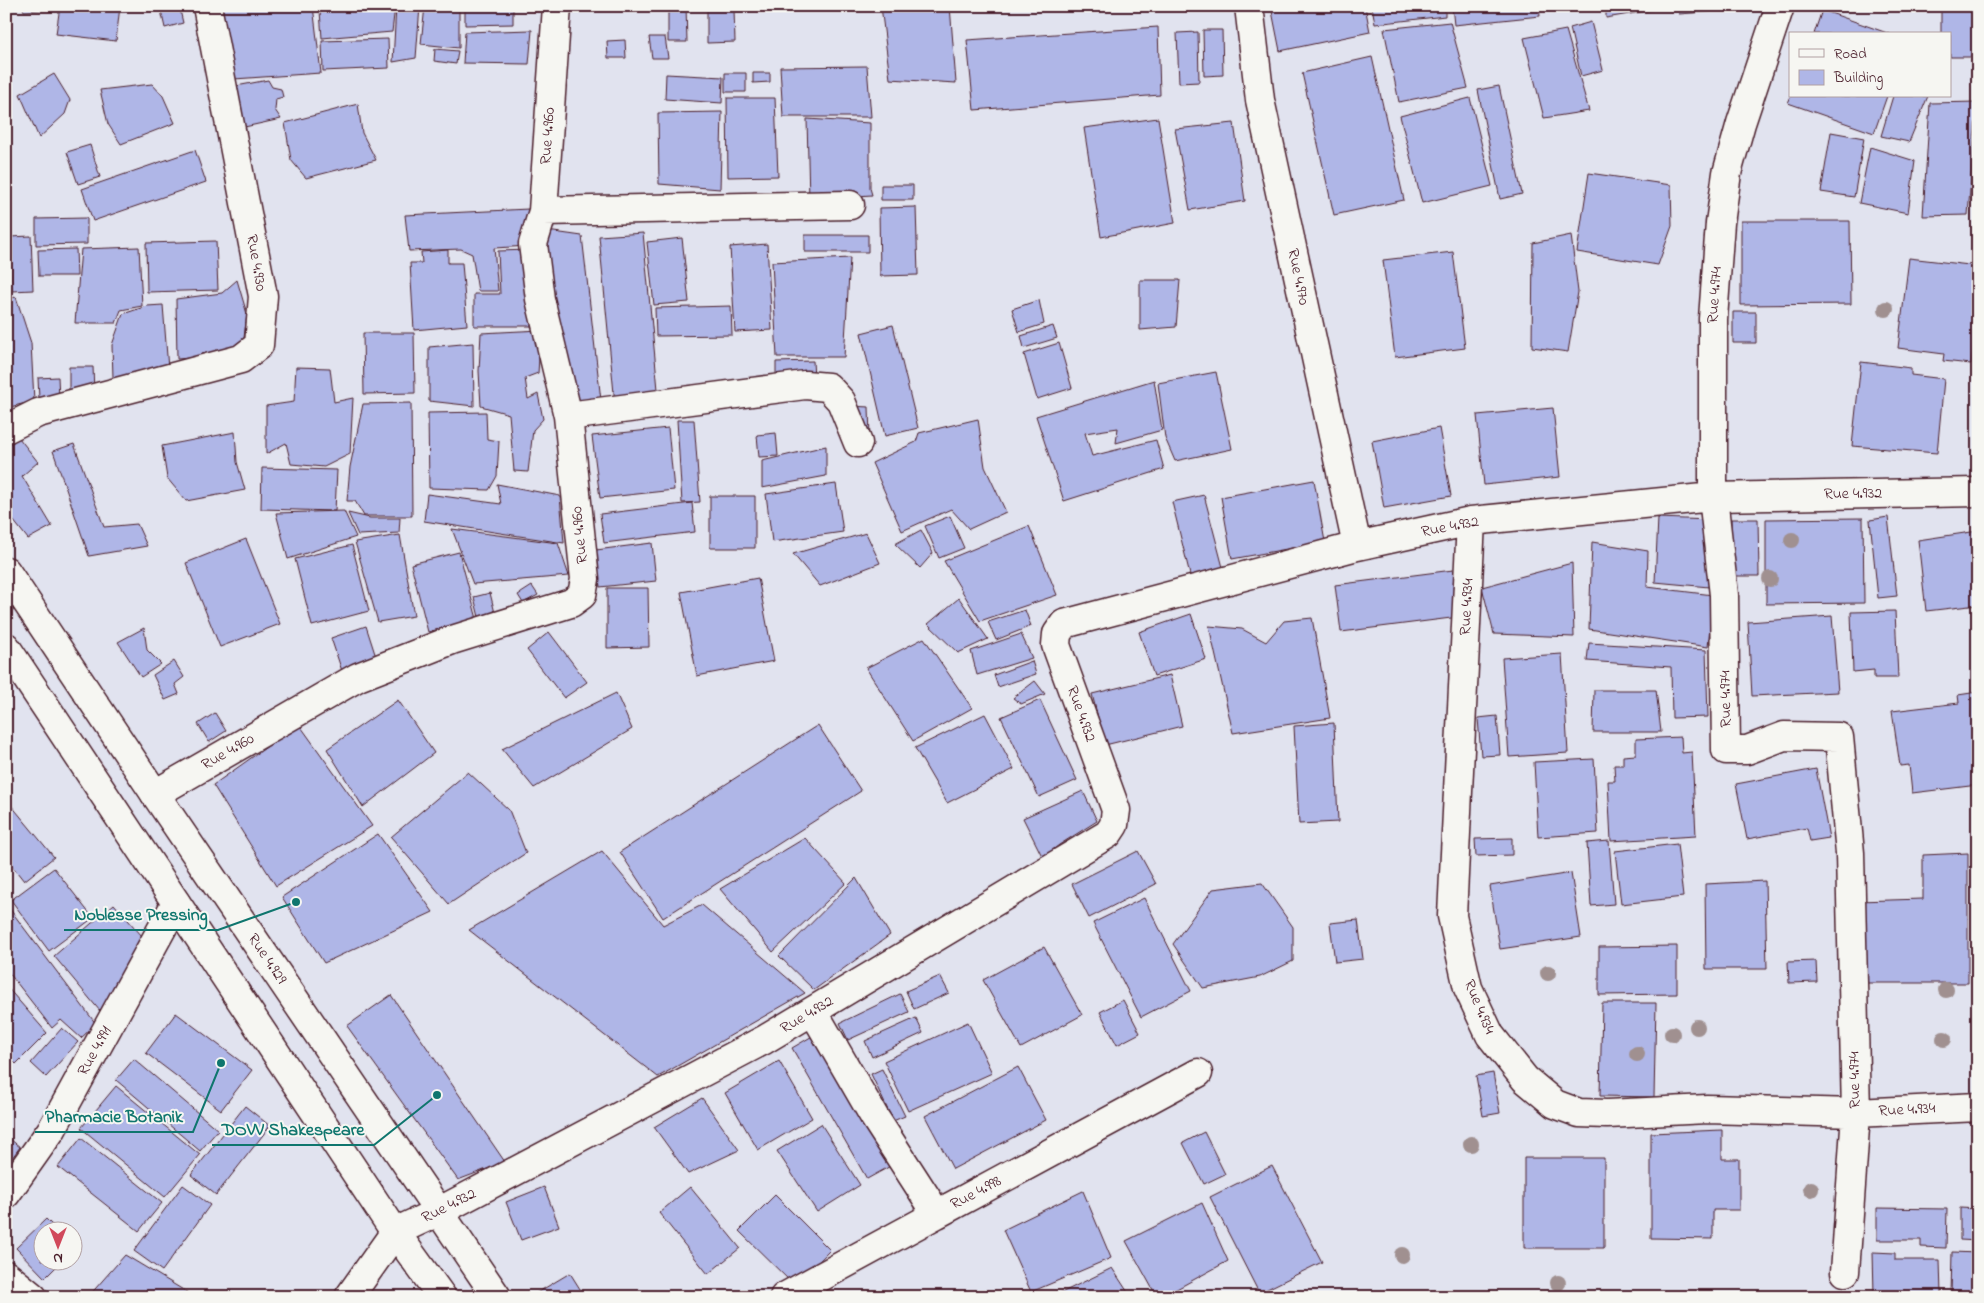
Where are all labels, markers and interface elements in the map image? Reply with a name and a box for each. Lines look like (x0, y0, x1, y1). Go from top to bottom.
legend (1789, 32, 1952, 98)
text: Road (1834, 43, 1867, 65)
text: Building (1833, 67, 1883, 90)
street label: Rue 4.960 (534, 106, 562, 166)
street label: Rue 4.930 (239, 233, 273, 293)
street label: Rue 4.970 (1280, 246, 1316, 308)
street label: Rue 4.974 (1701, 265, 1729, 324)
street label: Rue 4.932 (1824, 481, 1882, 507)
street label: Rue 4.960 (565, 505, 595, 565)
street label: Rue 4.932 (1419, 510, 1481, 544)
street label: Rue 4.934 (1454, 578, 1480, 636)
street label: Rue 4.974 (1713, 670, 1738, 728)
street label: Rue 4.932 (1060, 682, 1102, 746)
street label: Rue 4.960 (197, 727, 259, 777)
callout: Noblesse Pressing (64, 897, 218, 930)
text: Noblesse Pressing (74, 903, 208, 930)
street label: Rue 4.929 (241, 929, 293, 989)
street label: Rue 4.934 (1457, 976, 1501, 1038)
street label: Rue 4.932 (776, 990, 838, 1040)
street label: Rue 4.991 (71, 1022, 119, 1080)
street label: Rue 4.974 (1842, 1051, 1867, 1109)
street label: Rue 4.934 (1878, 1097, 1936, 1123)
callout: Pharmacie Botanik (35, 1099, 193, 1132)
text: Pharmacie Botanik (45, 1105, 184, 1131)
callout: DOVV Shakespeare (212, 1112, 374, 1145)
text: DOVV Shakespeare (221, 1118, 365, 1144)
street label: Rue 4.998 (946, 1170, 1006, 1216)
street label: Rue 4.932 (418, 1182, 480, 1230)
north arrow (32, 1220, 82, 1270)
text: N (53, 1247, 63, 1268)

